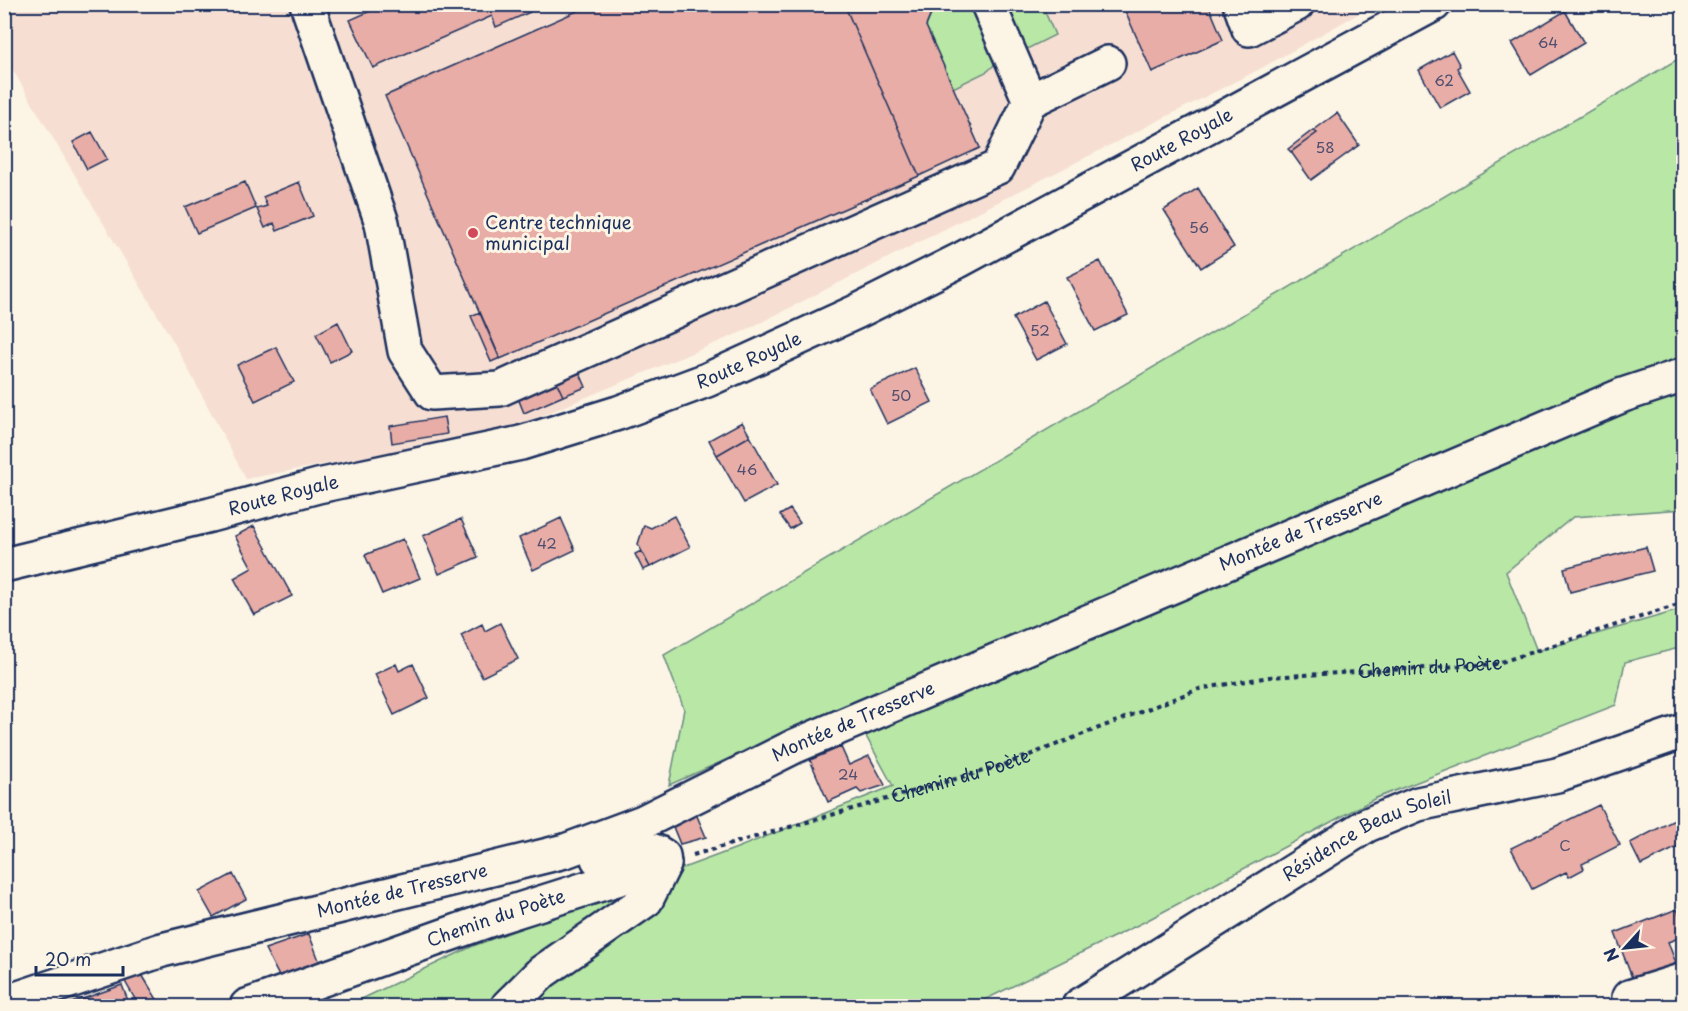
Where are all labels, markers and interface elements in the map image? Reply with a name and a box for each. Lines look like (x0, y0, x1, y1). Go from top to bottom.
house number: 64 (1538, 30, 1558, 53)
house number: 62 (1434, 68, 1454, 91)
street label: Route Royale (1125, 100, 1237, 178)
house number: 58 (1315, 135, 1335, 158)
place label: Centre technique municipal (485, 208, 632, 256)
house number: 56 (1189, 215, 1209, 238)
marker: Centre technique municipal (466, 226, 480, 240)
house number: 52 (1030, 318, 1050, 341)
street label: Route Royale (692, 324, 806, 395)
house number: 50 (891, 383, 911, 406)
house number: 46 (737, 457, 757, 480)
street label: Route Royale (225, 467, 341, 522)
street label: Montée de Tresserve (1214, 484, 1386, 577)
house number: 42 (537, 531, 557, 554)
street label: Chemin du Poète (1357, 648, 1505, 684)
street label: Montée de Tresserve (767, 673, 938, 768)
street label: Chemin du Poète (888, 741, 1034, 809)
house number: 24 (838, 762, 858, 785)
street label: Résidence Beau Soleil (1276, 782, 1454, 887)
house number: C (1559, 833, 1571, 856)
street label: Montée de Tresserve (314, 856, 490, 924)
street label: Chemin du Poète (423, 881, 568, 953)
north arrow (1595, 918, 1655, 978)
scale bar (36, 939, 123, 977)
text: N (1597, 944, 1624, 966)
text: 20 m (45, 945, 91, 972)

